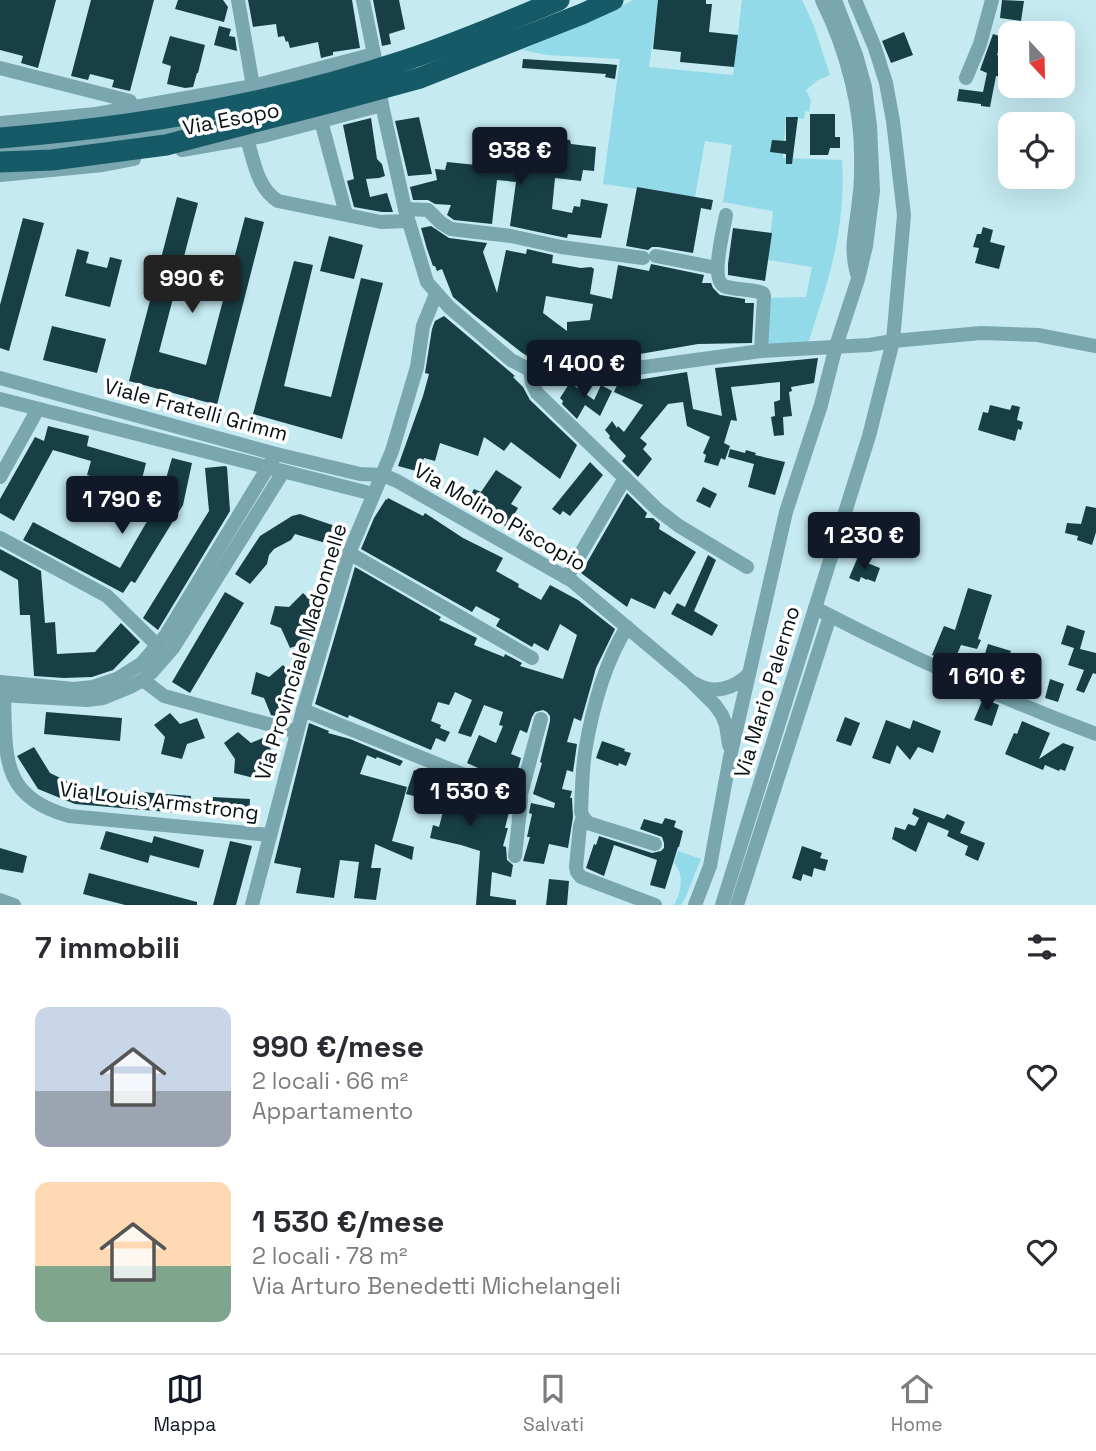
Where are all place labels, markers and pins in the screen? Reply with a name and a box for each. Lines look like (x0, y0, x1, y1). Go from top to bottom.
pin: 938 € (471, 128, 569, 187)
pin: 990 € (143, 256, 241, 315)
pin: 1 400 € (519, 340, 649, 400)
pin: 1 790 € (57, 476, 187, 536)
pin: 1 230 € (799, 512, 929, 572)
pin: 1 610 € (922, 654, 1052, 713)
pin: 1 530 € (405, 768, 535, 828)

